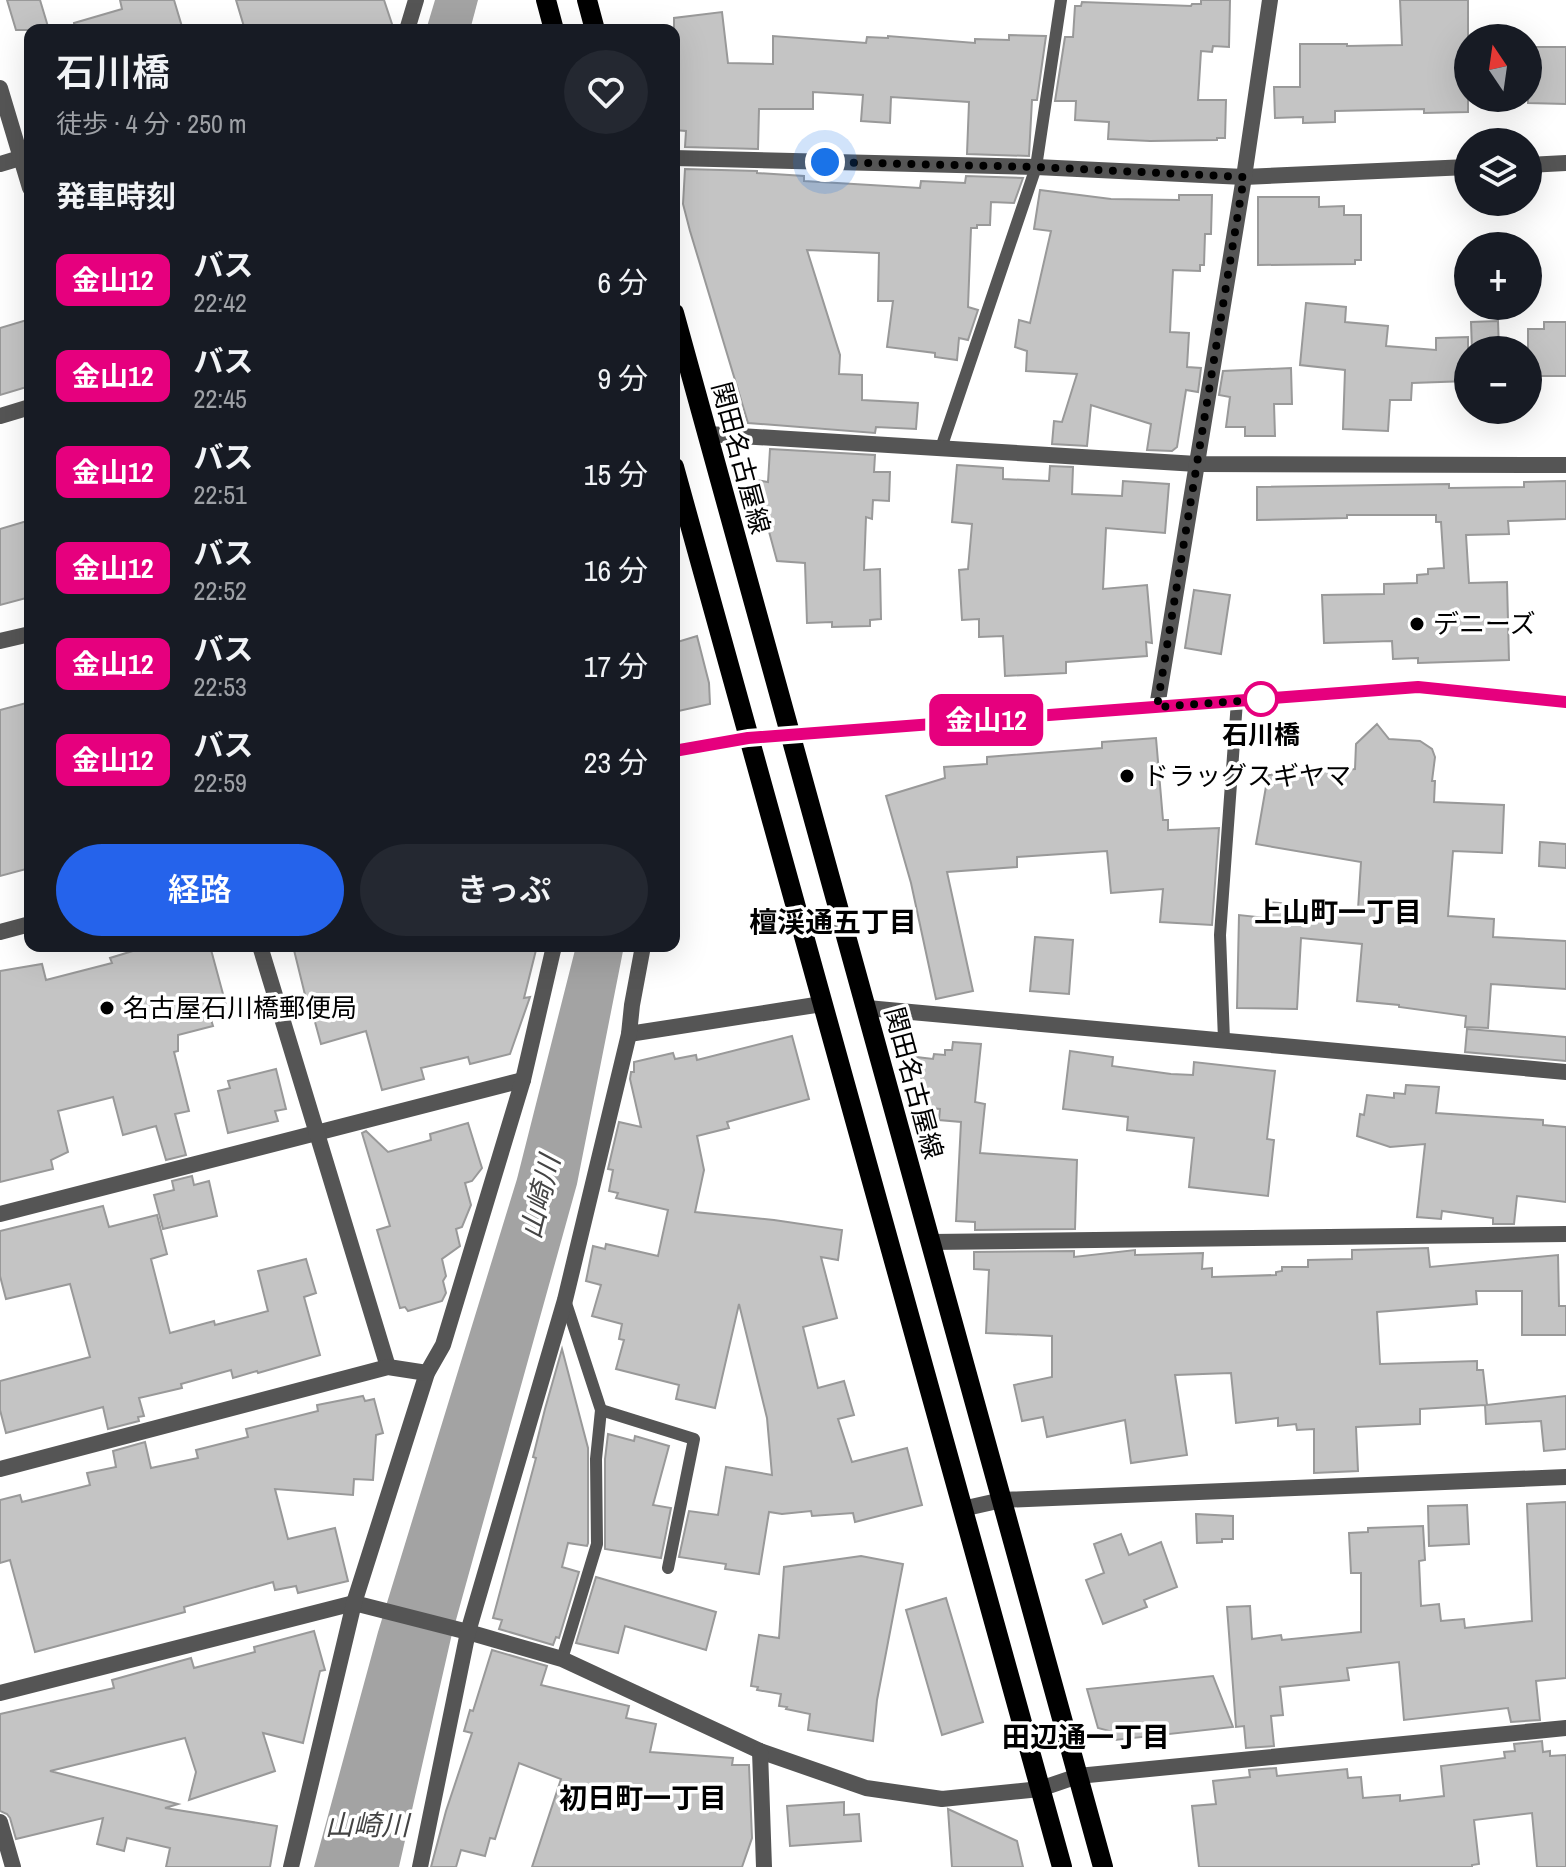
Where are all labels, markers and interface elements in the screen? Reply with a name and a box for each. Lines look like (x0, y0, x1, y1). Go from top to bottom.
north arrow (1454, 24, 1542, 112)
map controls (1454, 24, 1542, 424)
text: 石川橋 (56, 47, 170, 98)
button: heart (564, 50, 648, 134)
text: 徒歩 · 4 分 · 250 m (56, 106, 247, 141)
button: layers (1454, 128, 1542, 216)
your location (805, 142, 845, 182)
text: 発車時刻 (56, 176, 176, 216)
button: + (1454, 232, 1542, 320)
text: バス (194, 245, 254, 285)
text: 金山12 (72, 261, 154, 299)
text: 6 分 (597, 262, 648, 302)
text: 22:42 (194, 285, 247, 320)
button: − (1454, 336, 1542, 424)
text: バス (194, 341, 254, 381)
text: 金山12 (72, 357, 154, 395)
text: 9 分 (597, 358, 648, 398)
street label: 関田名古屋線 (704, 378, 779, 538)
text: 22:45 (194, 381, 247, 416)
text: バス (194, 437, 254, 477)
text: 金山12 (72, 453, 154, 491)
text: 15 分 (584, 454, 648, 494)
text: 22:51 (194, 477, 247, 512)
text: バス (194, 533, 254, 573)
text: 金山12 (72, 549, 154, 587)
text: 16 分 (584, 550, 648, 590)
text: 22:52 (194, 573, 247, 608)
place label: デニーズ (1433, 606, 1536, 641)
marker: デニーズ (1408, 615, 1426, 633)
text: バス (194, 629, 254, 669)
text: 金山12 (72, 645, 154, 683)
text: 17 分 (584, 646, 648, 686)
text: 22:53 (194, 669, 247, 704)
marker: 石川橋 (1244, 682, 1278, 716)
line badge: 金山12 (930, 694, 1042, 746)
text: 金山12 (945, 701, 1027, 739)
place label: 石川橋 (1222, 717, 1300, 752)
text: バス (194, 725, 254, 765)
text: 金山12 (72, 741, 154, 779)
text: 23 分 (584, 742, 648, 782)
place label: ドラッグスギヤマ (1143, 758, 1351, 793)
text: 22:59 (194, 765, 247, 800)
marker: ドラッグスギヤマ (1118, 767, 1136, 785)
button: 経路 (56, 844, 344, 936)
button: きっぷ (360, 844, 648, 936)
district label: 上山町一丁目 (1254, 893, 1422, 931)
district label: 檀渓通五丁目 (749, 903, 917, 941)
place label: 名古屋石川橋郵便局 (123, 990, 357, 1025)
marker: 名古屋石川橋郵便局 (98, 999, 116, 1017)
street label: 関田名古屋線 (877, 1003, 952, 1163)
water label: 山崎川 (511, 1149, 569, 1242)
district label: 田辺通一丁目 (1002, 1718, 1170, 1756)
district label: 初日町一丁目 (559, 1779, 727, 1817)
water label: 山崎川 (325, 1806, 412, 1844)

